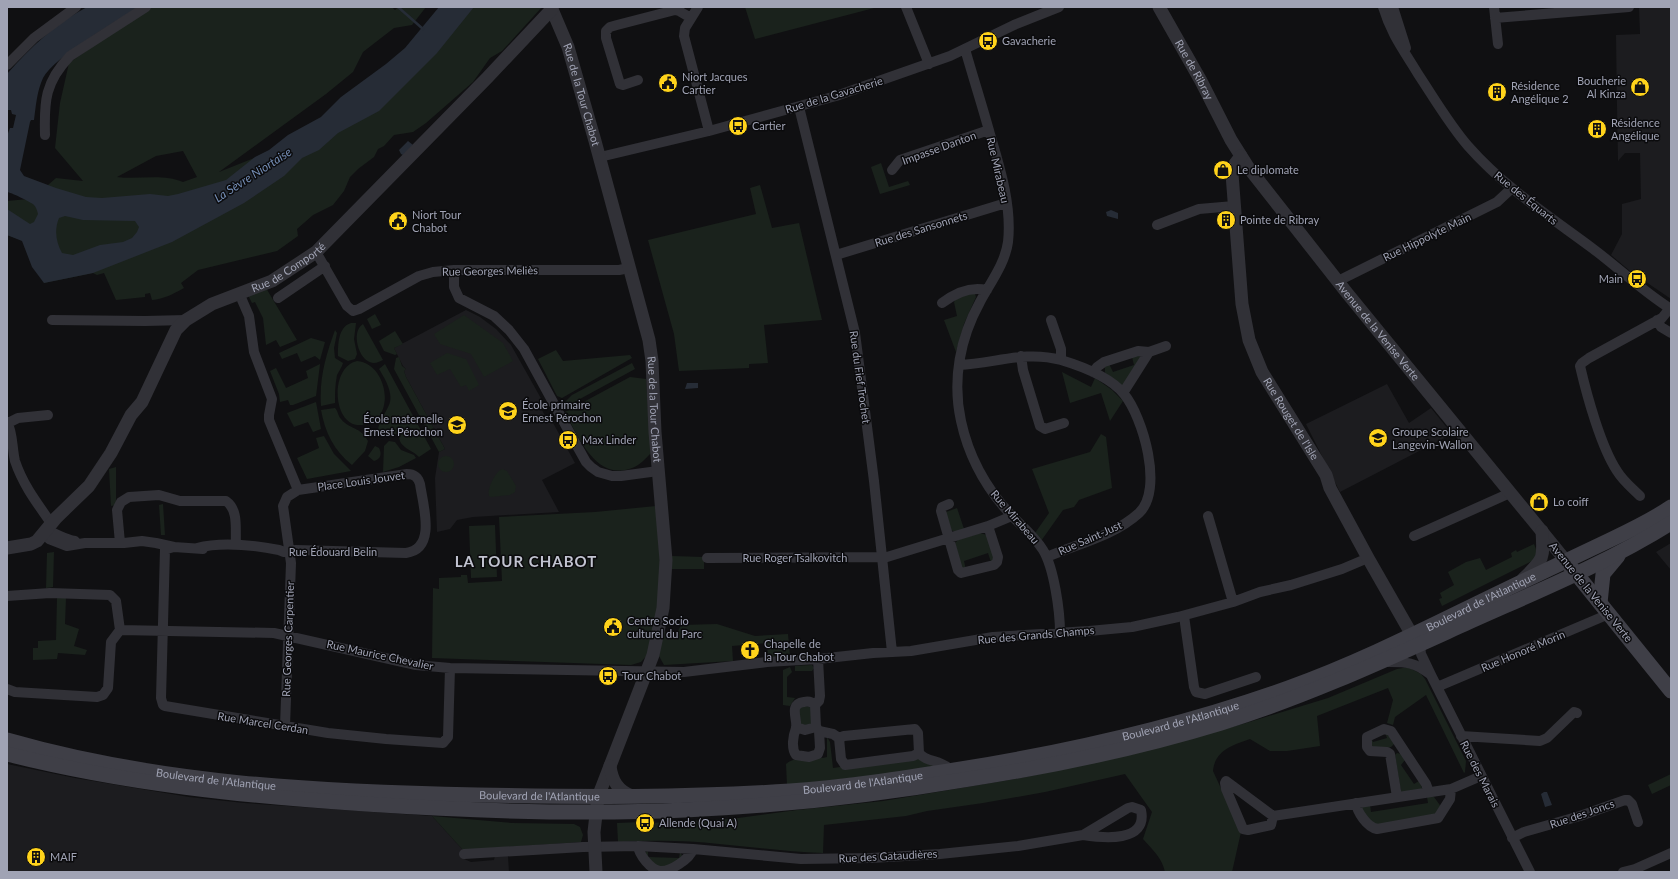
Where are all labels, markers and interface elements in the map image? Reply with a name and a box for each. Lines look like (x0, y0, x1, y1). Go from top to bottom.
bus stop icon: Gavacherie (977, 30, 999, 52)
place label: Gavacherie (1002, 34, 1056, 47)
street label: Rue de Ribray (1173, 37, 1217, 102)
street label: Rue de la Tour Chabot (561, 41, 603, 147)
place label: Niort Jacques Cartier (682, 70, 748, 96)
public building icon: Niort Jacques Cartier (657, 72, 679, 94)
street label: Rue de la Gavacherie (784, 73, 884, 116)
place label: Boucherie Al Kinza (1577, 74, 1626, 100)
shop icon: Boucherie Al Kinza (1629, 76, 1651, 98)
place label: Résidence Angélique 2 (1511, 79, 1569, 105)
building icon: Résidence Angélique 2 (1486, 81, 1508, 103)
bus stop icon: Cartier (727, 115, 749, 137)
place label: Résidence Angélique (1611, 116, 1660, 142)
building icon: Résidence Angélique (1586, 118, 1608, 140)
place label: Cartier (752, 119, 785, 132)
street label: Impasse Danton (900, 128, 978, 167)
street label: Rue Mirabeau (985, 136, 1012, 204)
water label: La Sèvre Niortaise (211, 144, 295, 205)
shop icon: Le diplomate (1212, 159, 1234, 181)
place label: Le diplomate (1237, 163, 1299, 176)
street label: Rue des Équarts (1492, 168, 1561, 227)
place label: Niort Tour Chabot (412, 208, 461, 234)
street label: Rue des Sansonnets (873, 208, 969, 249)
building icon: Pointe de Ribray (1215, 209, 1237, 231)
public building icon: Niort Tour Chabot (387, 210, 409, 232)
street label: Rue Hippolyte Main (1381, 210, 1473, 263)
place label: Pointe de Ribray (1240, 213, 1319, 226)
street label: Rue de Comporté (249, 239, 328, 294)
street label: Rue Georges Meliès (442, 263, 538, 278)
bus stop icon: Main (1626, 268, 1648, 290)
place label: Main (1599, 272, 1623, 285)
street label: Avenue de la Venise Verte (1334, 278, 1423, 383)
street label: Rue du Fief Trochet (848, 330, 873, 424)
street label: Rue de la Tour Chabot (645, 355, 665, 463)
street label: Rue Rouget de l'Isle (1261, 375, 1322, 462)
place label: École primaire Ernest Pérochon (522, 398, 602, 424)
school or university icon: École primaire Ernest Pérochon (497, 400, 519, 422)
place label: École maternelle Ernest Pérochon (363, 412, 443, 438)
school or university icon: École maternelle Ernest Pérochon (446, 414, 468, 436)
place label: Groupe Scolaire Langevin-Wallon (1392, 425, 1473, 451)
school or university icon: Groupe Scolaire Langevin-Wallon (1367, 427, 1389, 449)
bus stop icon: Max Linder (557, 429, 579, 451)
place label: Max Linder (582, 433, 636, 446)
street label: Place Louis Jouvet (316, 468, 405, 493)
street label: Rue Mirabeau (988, 487, 1042, 546)
shop icon: Lo coiff (1528, 491, 1550, 513)
place label: Lo coiff (1553, 495, 1589, 508)
street label: Rue Saint-Just (1056, 518, 1124, 557)
street label: Avenue de la Venise Verte (1547, 539, 1636, 644)
street label: Rue Édouard Belin (289, 545, 377, 558)
street label: Rue Roger Tsalkovitch (743, 551, 847, 564)
district label: LA TOUR CHABOT (455, 552, 597, 570)
street label: Boulevard de l'Atlantique (1424, 569, 1538, 633)
street label: Rue Georges Carpentier (279, 581, 296, 697)
place label: Centre Socio culturel du Parc (627, 614, 702, 640)
public building icon: Centre Socio culturel du Parc (602, 616, 624, 638)
street label: Rue des Grands Champs (977, 623, 1095, 646)
street label: Rue Honoré Morin (1479, 627, 1567, 674)
street label: Rue Maurice Chevalier (326, 637, 435, 672)
place label: Chapelle de la Tour Chabot (764, 637, 834, 663)
church icon: Chapelle de la Tour Chabot (739, 639, 761, 661)
bus stop icon: Tour Chabot (597, 665, 619, 687)
place label: Tour Chabot (622, 669, 681, 682)
street label: Boulevard de l'Atlantique (1121, 698, 1241, 743)
street label: Rue Marcel Cerdan (217, 709, 309, 736)
street label: Rue des Marais (1458, 738, 1503, 810)
street label: Boulevard de l'Atlantique (155, 765, 277, 792)
street label: Boulevard de l'Atlantique (802, 768, 924, 796)
street label: Boulevard de l'Atlantique (479, 788, 600, 802)
street label: Rue des Joncs (1548, 796, 1616, 831)
bus stop icon: Allende (Quai A) (634, 812, 656, 834)
place label: Allende (Quai A) (659, 816, 737, 829)
building icon: MAIF (25, 846, 47, 868)
street label: Rue des Gataudières (838, 846, 938, 865)
place label: MAIF (50, 850, 77, 863)

